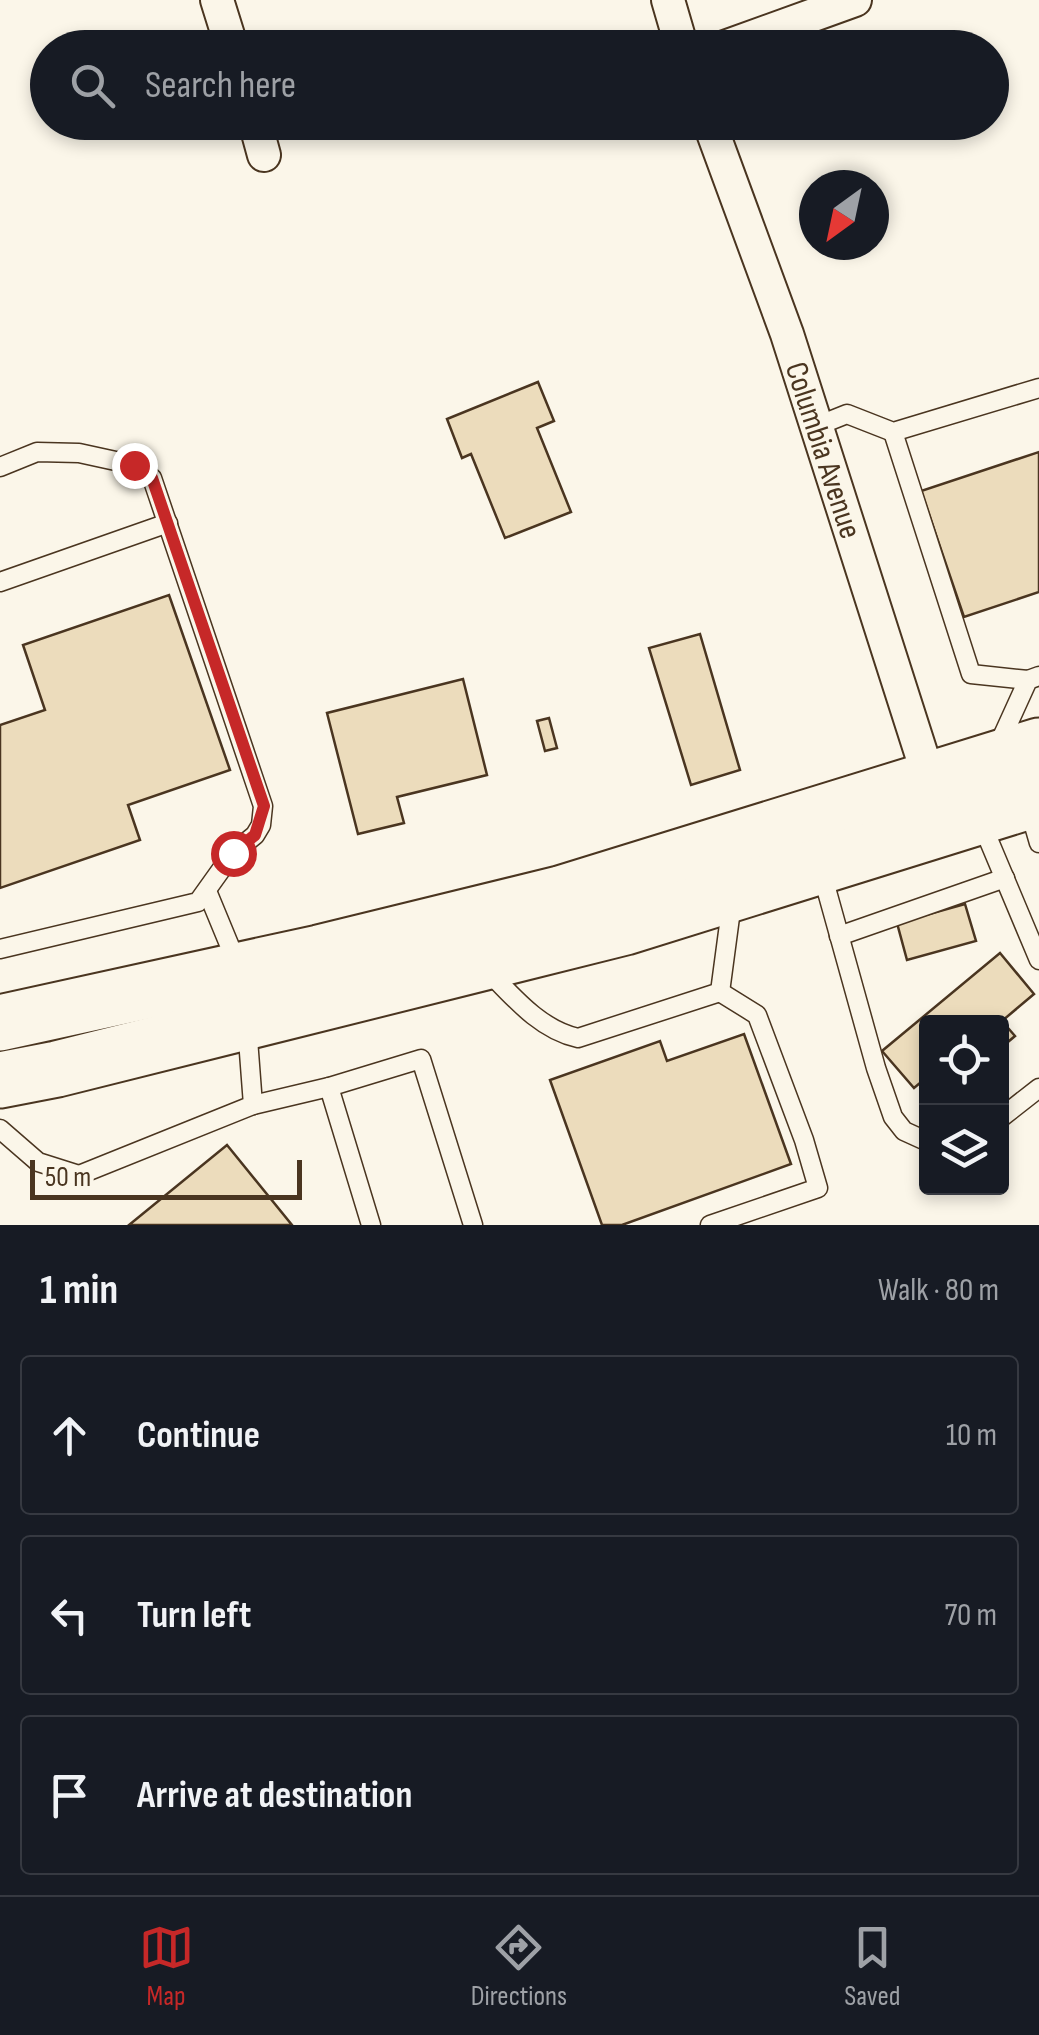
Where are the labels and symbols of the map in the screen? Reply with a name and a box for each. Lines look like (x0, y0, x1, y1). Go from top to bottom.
north arrow (799, 170, 889, 260)
street label: Columbia Avenue (776, 357, 869, 544)
route end (112, 443, 158, 489)
route start (211, 831, 257, 877)
scale bar (30, 1155, 302, 1200)

